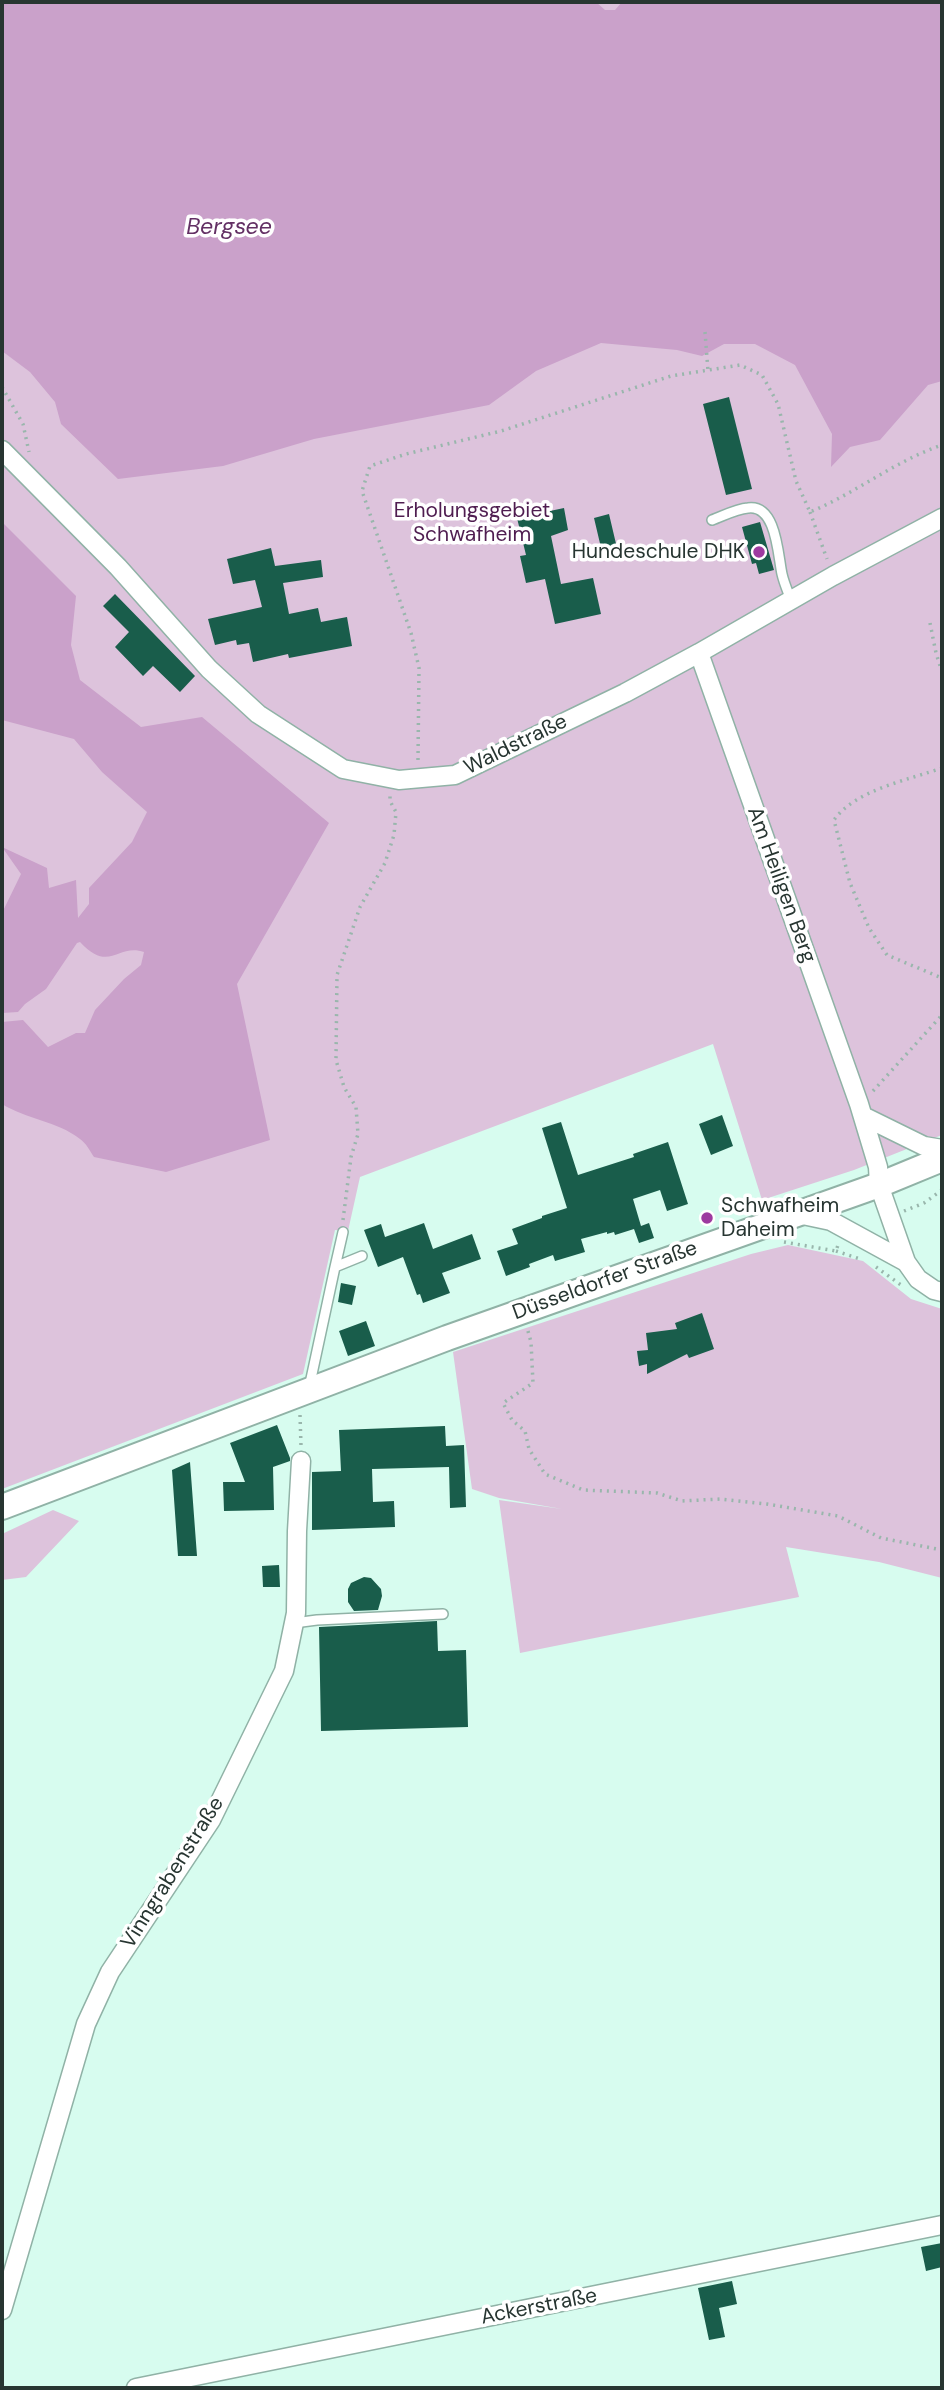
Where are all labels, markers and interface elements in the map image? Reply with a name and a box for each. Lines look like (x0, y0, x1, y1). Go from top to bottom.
water label: Bergsee (186, 214, 272, 242)
park label: Erholungsgebiet Schwafheim (394, 498, 550, 548)
place label: Hundeschule DHK (572, 539, 745, 565)
marker: Hundeschule DHK (751, 544, 767, 560)
street label: Waldstraße (460, 709, 572, 781)
street label: Am Heiligen Berg (741, 804, 821, 966)
place label: Schwafheim Daheim (721, 1193, 839, 1243)
marker: Schwafheim Daheim (699, 1210, 715, 1226)
street label: Düsseldorfer Straße (509, 1236, 701, 1326)
street label: Vinngrabenstraße (116, 1792, 230, 1954)
street label: Ackerstraße (479, 2283, 599, 2331)

